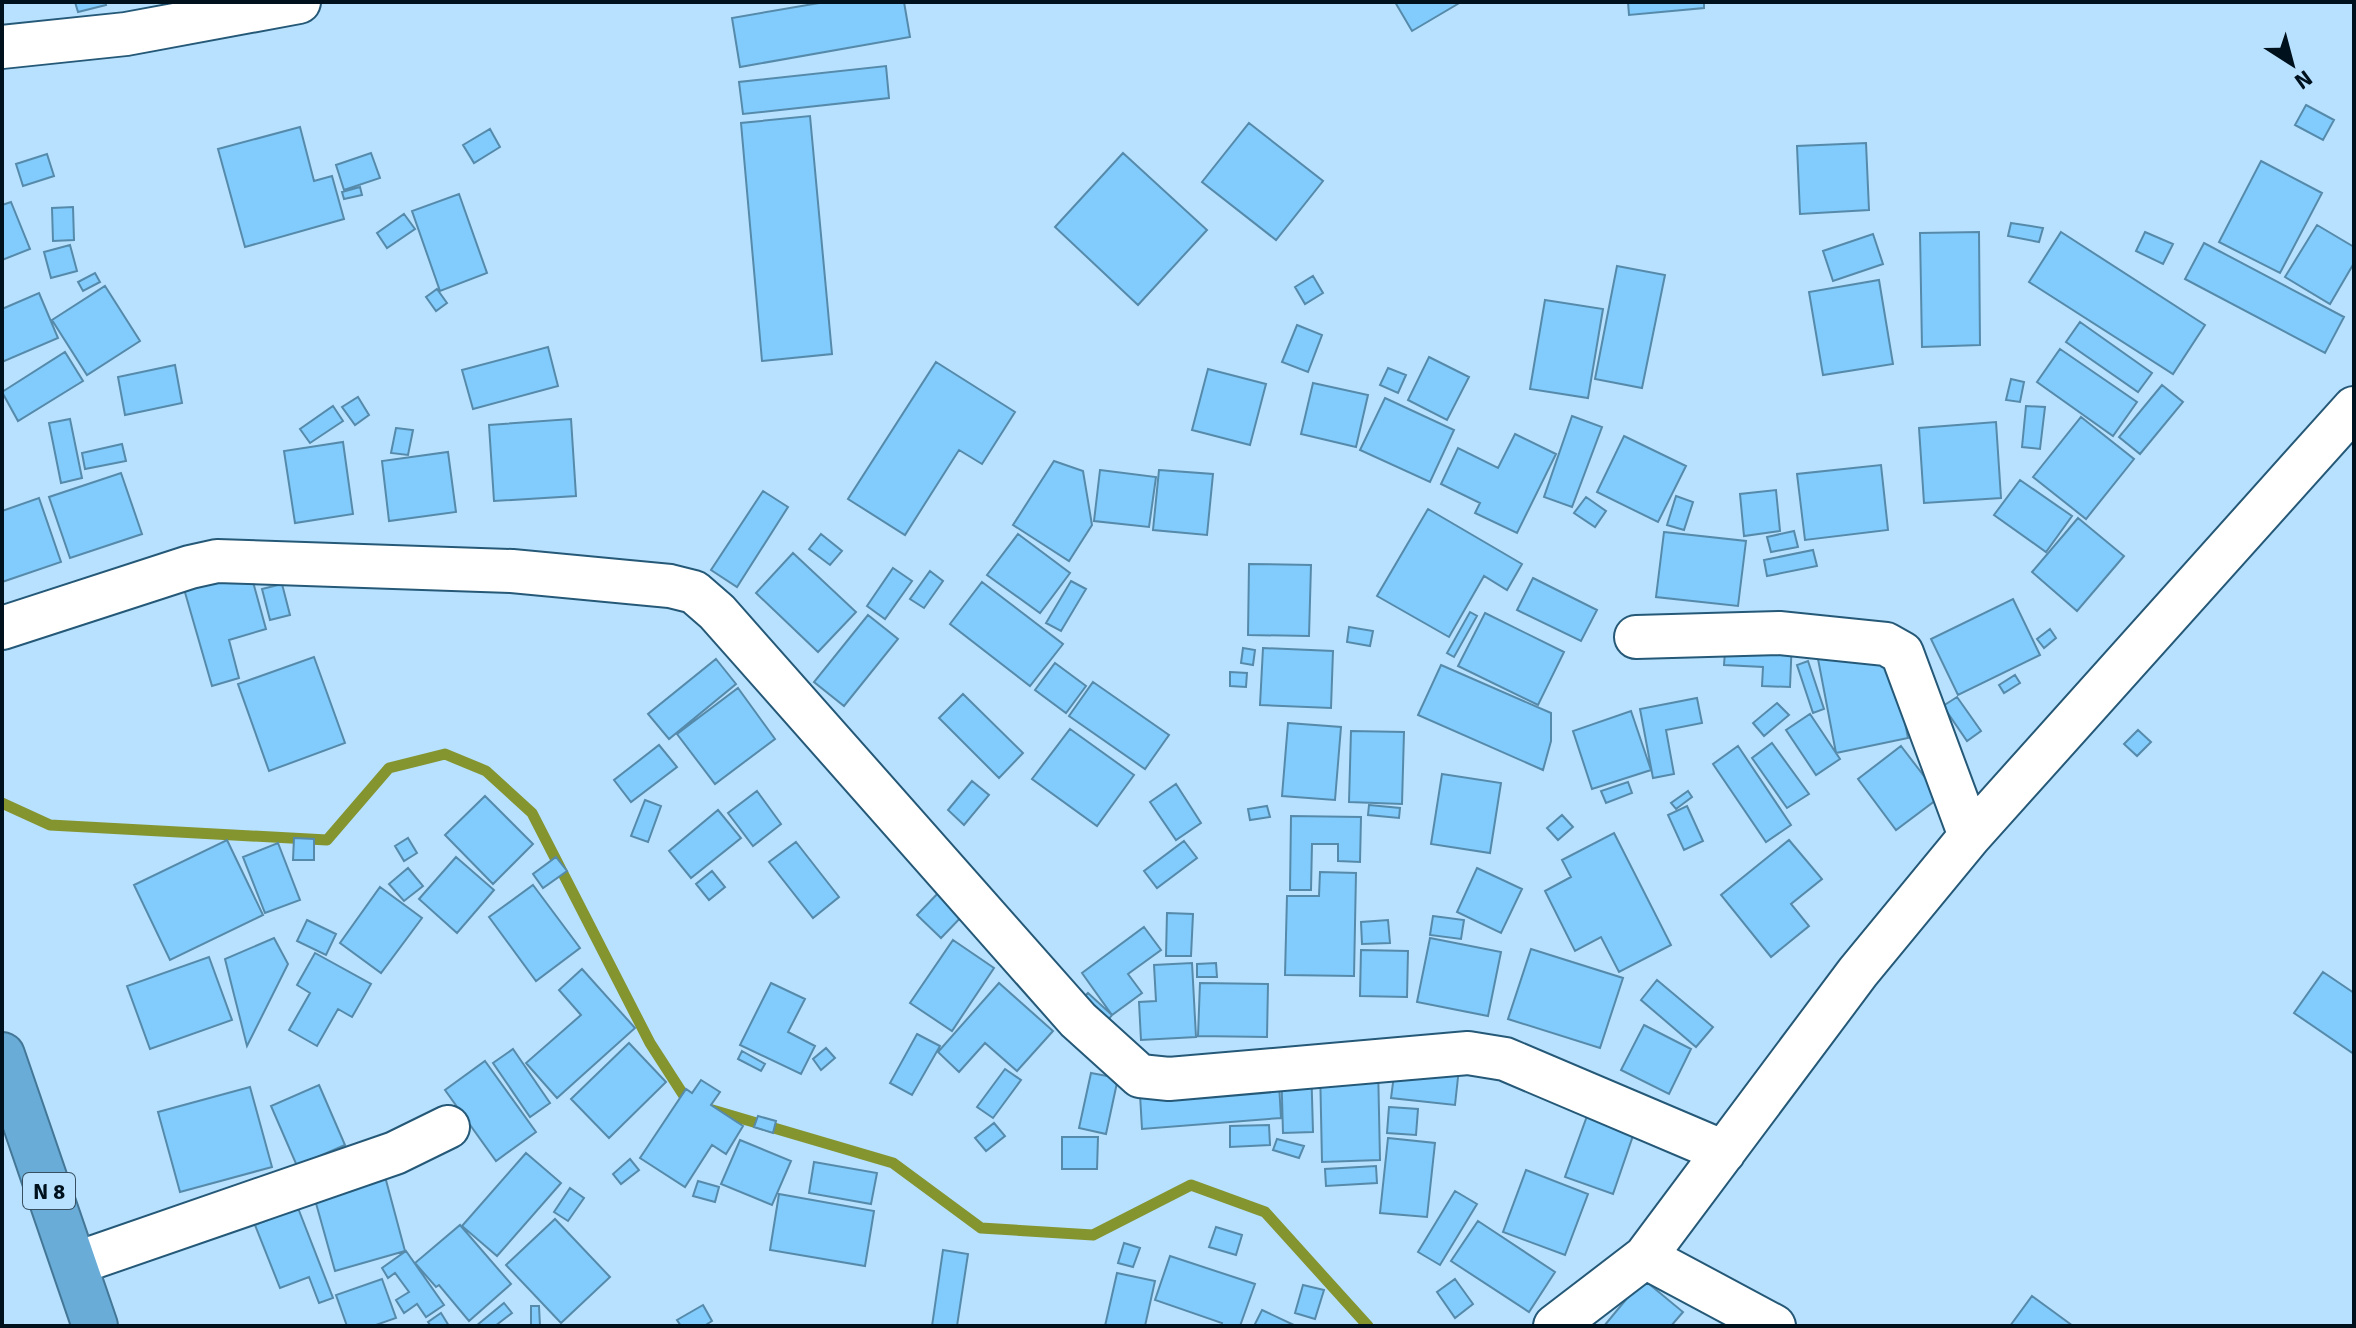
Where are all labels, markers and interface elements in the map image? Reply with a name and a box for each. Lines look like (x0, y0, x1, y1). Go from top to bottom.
north arrow (2252, 24, 2332, 104)
text: N (2289, 64, 2318, 95)
road number: N 8 (23, 1173, 75, 1209)

